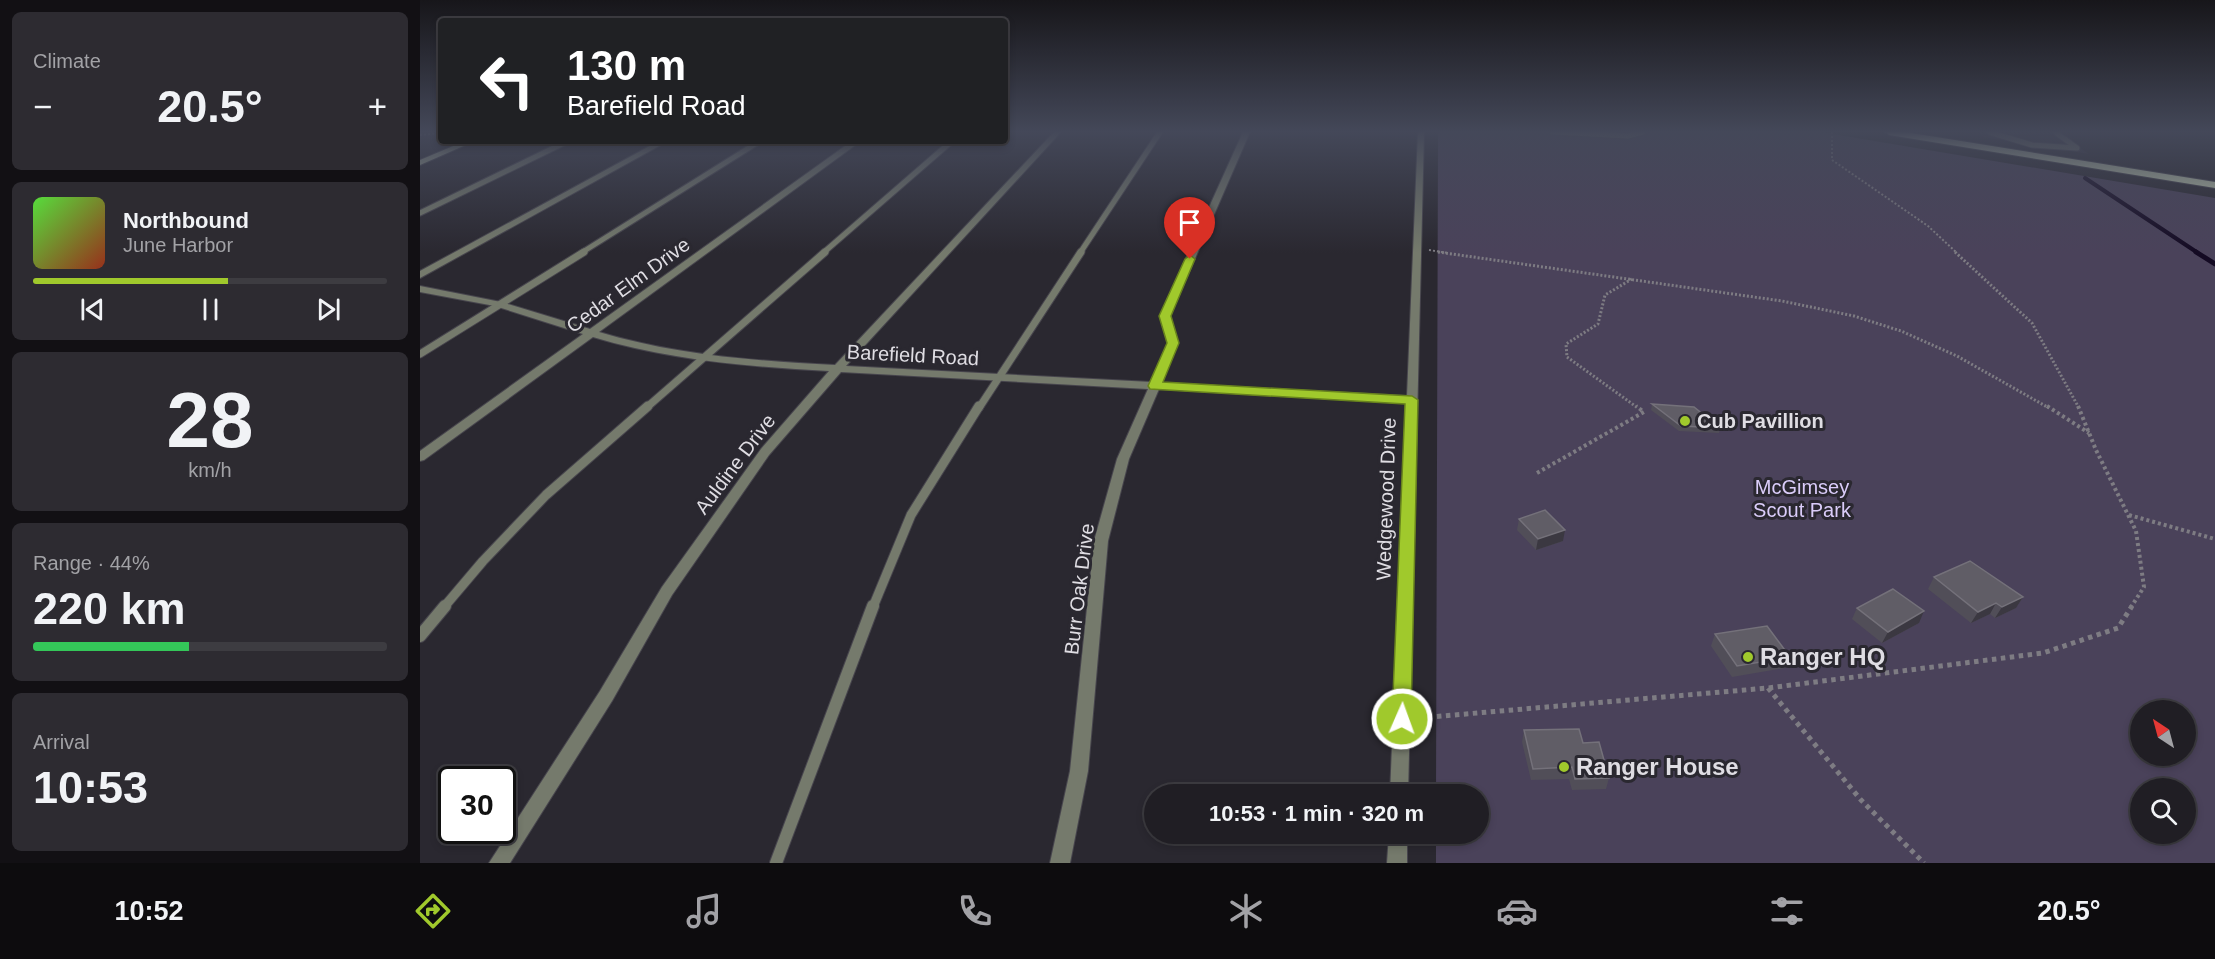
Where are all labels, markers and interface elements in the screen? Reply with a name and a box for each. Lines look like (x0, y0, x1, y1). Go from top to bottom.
icon: left (468, 42, 546, 120)
text: 130 m (567, 42, 686, 89)
text: Climate (33, 50, 101, 72)
text: 20.5° (157, 81, 263, 132)
text: − (33, 88, 52, 125)
text: + (368, 88, 387, 125)
text: Barefield Road (567, 91, 746, 121)
pin (1164, 197, 1215, 259)
icon: arrive (1173, 206, 1206, 239)
text: Northbound (123, 208, 249, 233)
street label: Cedar Elm Drive (562, 233, 694, 337)
text: June Harbor (123, 234, 233, 256)
icon: previous (76, 293, 109, 326)
icon: pause (194, 293, 227, 326)
icon: next (312, 293, 345, 326)
street label: Barefield Road (846, 341, 980, 369)
text: 28 (167, 376, 253, 464)
street label: Auldine Drive (690, 410, 780, 518)
place label: Cub Pavillion (1697, 410, 1824, 432)
marker: Cub Pavillion (1678, 414, 1692, 428)
street label: Wedgewood Drive (1372, 417, 1400, 581)
text: km/h (188, 459, 232, 481)
park label: McGimsey Scout Park (1753, 476, 1852, 521)
street label: Burr Oak Drive (1060, 522, 1098, 656)
text: Range · 44% (33, 552, 150, 574)
text: 220 km (33, 583, 186, 634)
place label: Ranger HQ (1760, 643, 1885, 670)
marker: Ranger HQ (1741, 650, 1755, 664)
position arrow (1370, 687, 1434, 751)
north arrow (2130, 700, 2196, 766)
map controls (2130, 700, 2196, 844)
text: Arrival (33, 731, 90, 753)
place label: Ranger House (1576, 753, 1739, 780)
marker: Ranger House (1557, 760, 1571, 774)
text: 10:53 (33, 762, 148, 813)
speed limit sign: 30 (438, 766, 516, 844)
button: search (2130, 778, 2196, 844)
text: 10:53 · 1 min · 320 m (1209, 801, 1424, 826)
icon: directions (412, 890, 454, 932)
icon: music (683, 890, 725, 932)
icon: phone (954, 890, 996, 932)
icon: climate (1225, 890, 1267, 932)
icon: car (1496, 890, 1538, 932)
icon: filters (1766, 890, 1808, 932)
text: 10:52 (114, 896, 183, 926)
text: 20.5° (2037, 896, 2101, 926)

